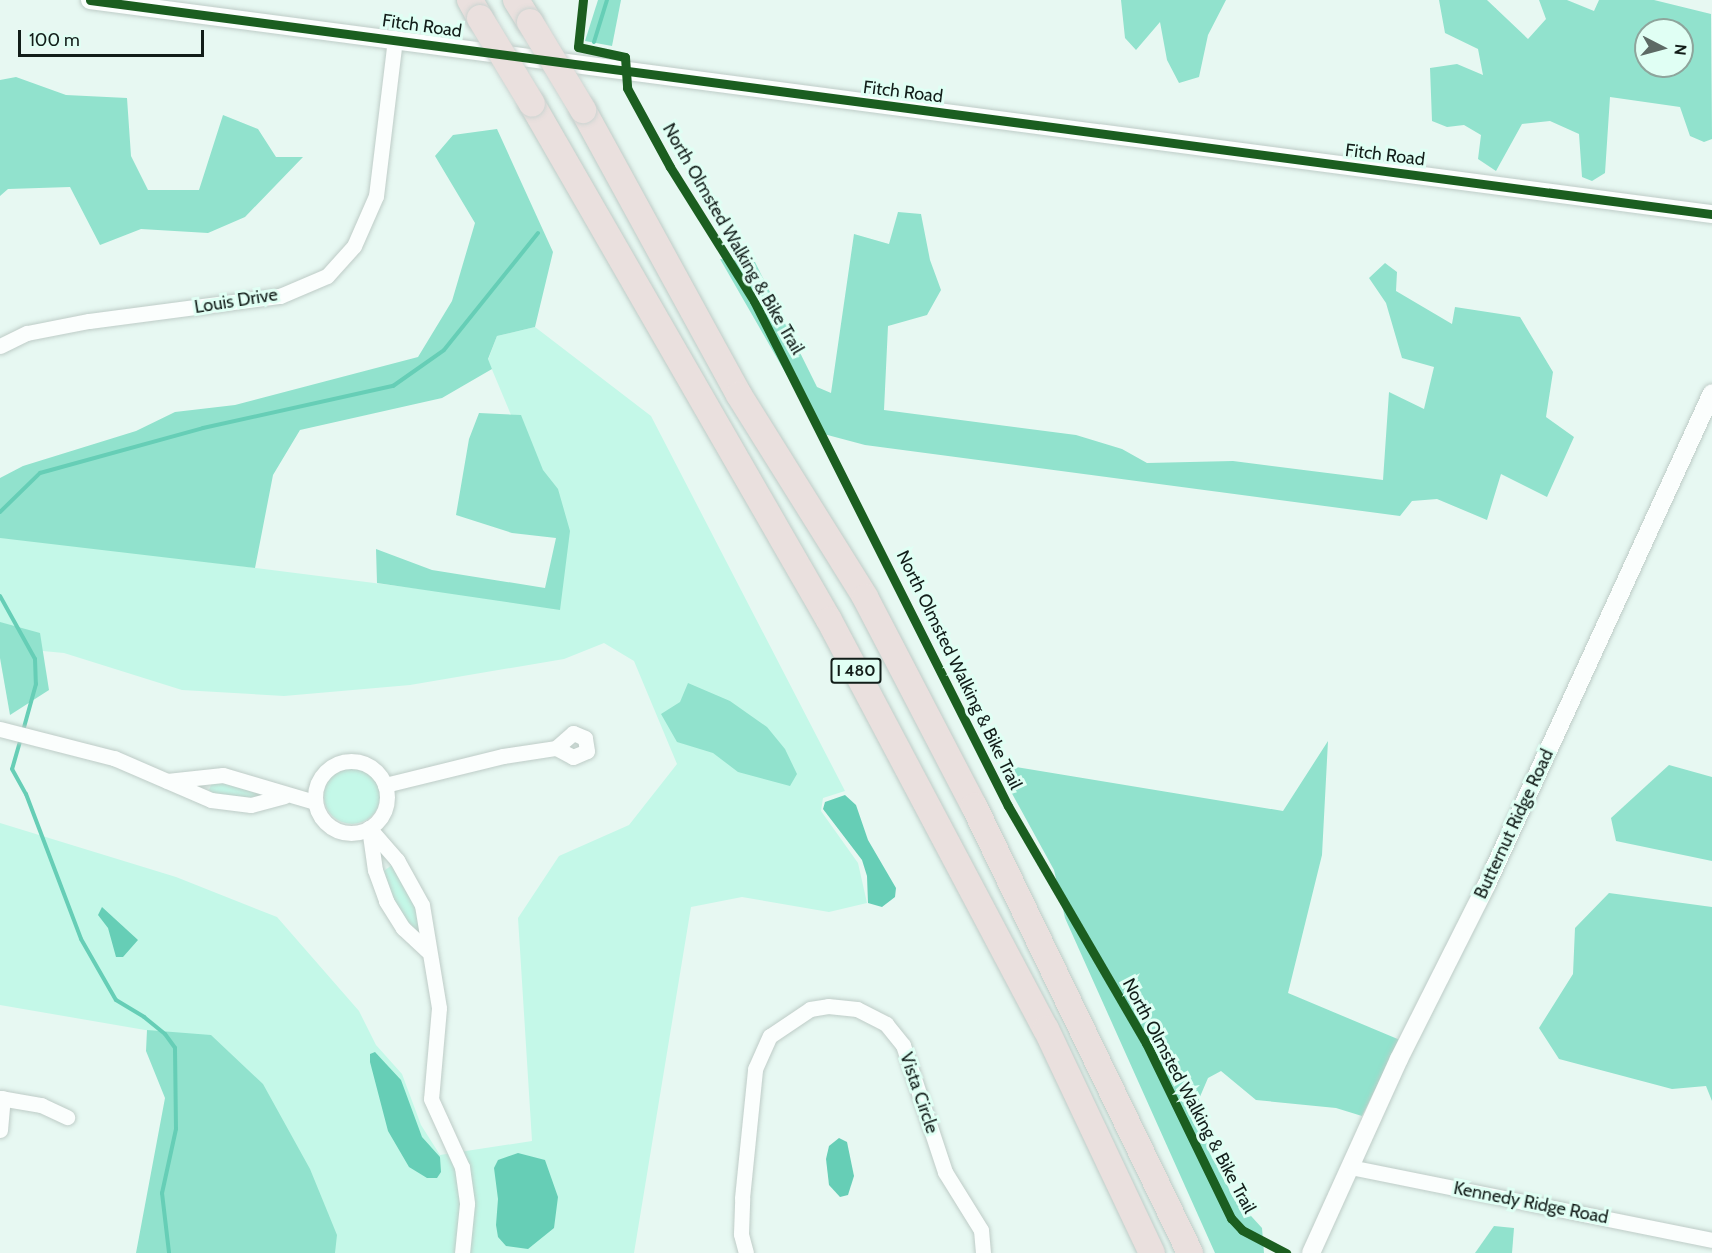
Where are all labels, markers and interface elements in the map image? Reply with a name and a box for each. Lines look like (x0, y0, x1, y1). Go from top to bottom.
street label: Fitch Road (381, 10, 463, 42)
scale bar (21, 18, 207, 56)
north arrow (1634, 18, 1694, 78)
text: 100 m (29, 29, 80, 51)
text: N (1670, 43, 1690, 56)
street label: Fitch Road (862, 76, 944, 108)
street label: North Olmsted Walking & Bike Trail (658, 120, 808, 358)
street label: Fitch Road (1344, 139, 1426, 171)
street label: Louis Drive (193, 284, 279, 318)
street label: North Olmsted Walking & Bike Trail (892, 547, 1026, 793)
road number: I 480 (829, 658, 883, 684)
street label: Butternut Ridge Road (1470, 746, 1558, 902)
street label: North Olmsted Walking & Bike Trail (1118, 975, 1260, 1217)
street label: Vista Circle (895, 1050, 943, 1136)
street label: Kennedy Ridge Road (1452, 1177, 1610, 1229)

